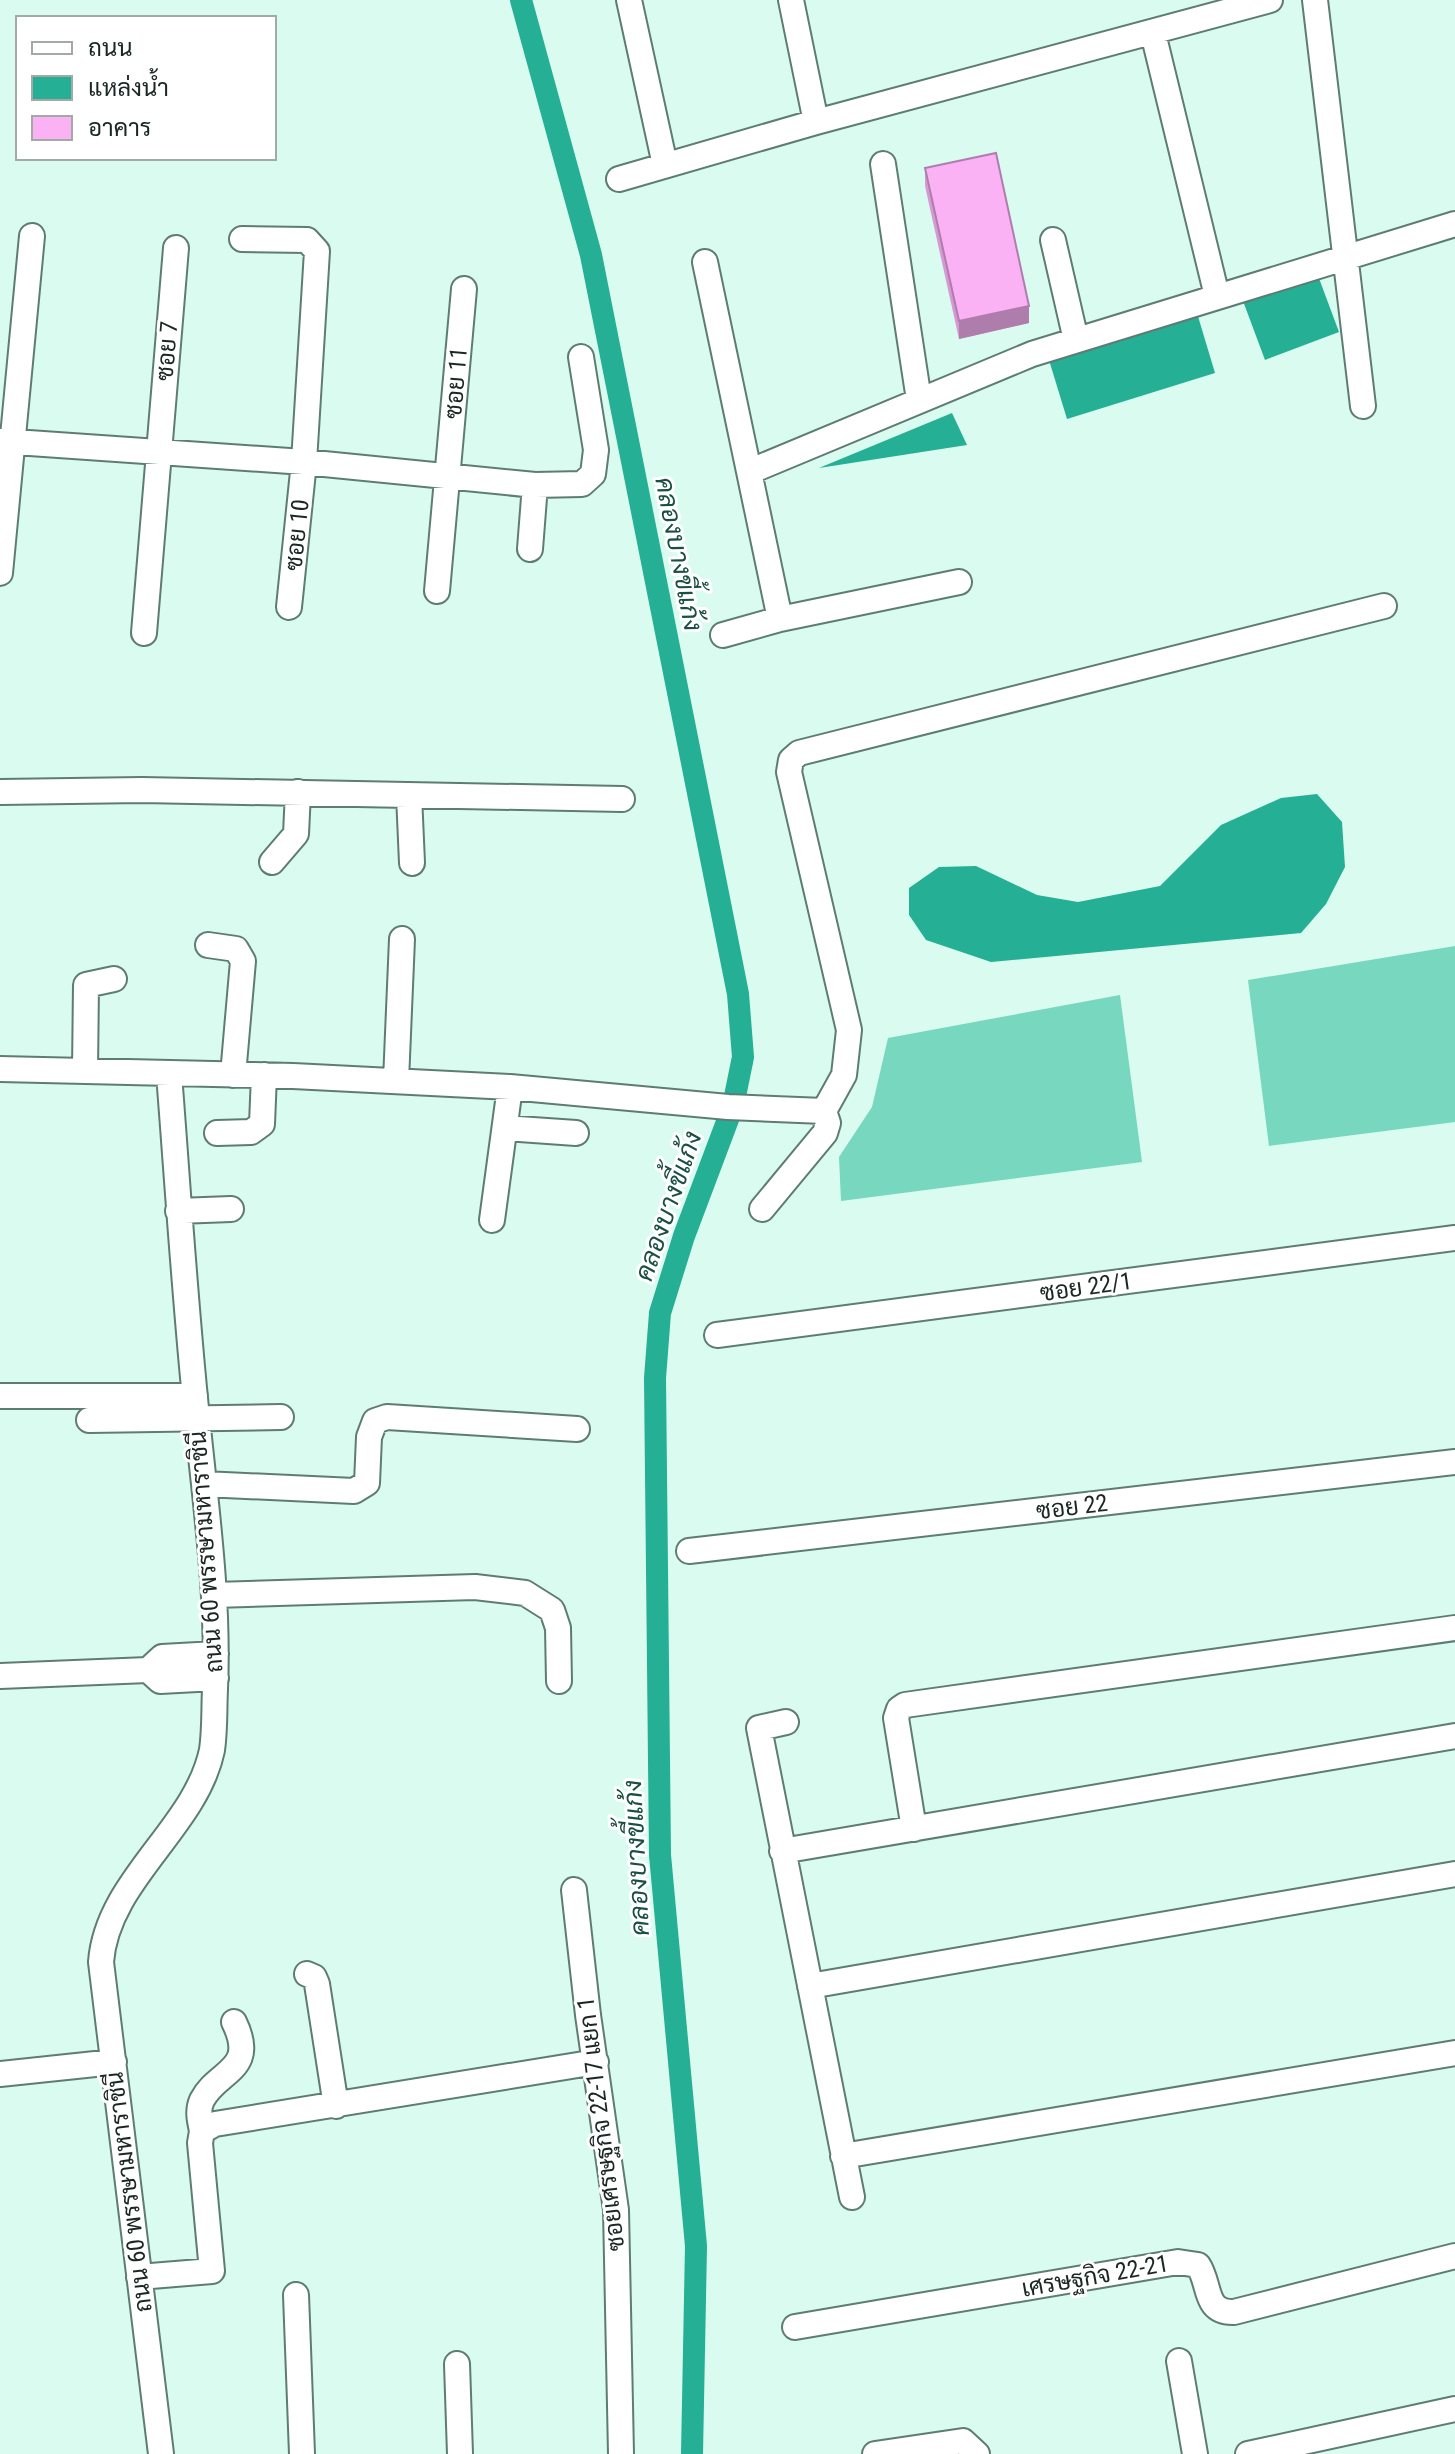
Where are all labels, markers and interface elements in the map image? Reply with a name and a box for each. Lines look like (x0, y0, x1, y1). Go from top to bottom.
legend (16, 16, 276, 160)
text: ถนน (88, 34, 133, 62)
text: แหล่งน้ำ (88, 68, 169, 102)
text: อาคาร (88, 114, 151, 142)
street label: ซอย 7 (150, 320, 184, 382)
street label: ซอย 11 (439, 346, 473, 420)
water label: คลองบางขี้แก้ง (649, 473, 716, 634)
street label: ซอย 10 (279, 498, 315, 572)
water label: คลองบางขี้แก้ง (621, 1125, 708, 1285)
street label: ซอย 22/1 (1038, 1267, 1134, 1307)
street label: ถนน 60 พรรษามหาราชินี (183, 1430, 228, 1674)
street label: ซอย 22 (1035, 1489, 1109, 1525)
water label: คลองบางขี้แก้ง (609, 1779, 655, 1937)
street label: ซอยเศรษฐกิจ 22-17 แยก 1 (572, 1995, 632, 2253)
street label: ถนน 60 พรรษามหาราชินี (99, 2070, 158, 2314)
street label: เศรษฐกิจ 22-21 (1019, 2249, 1171, 2305)

